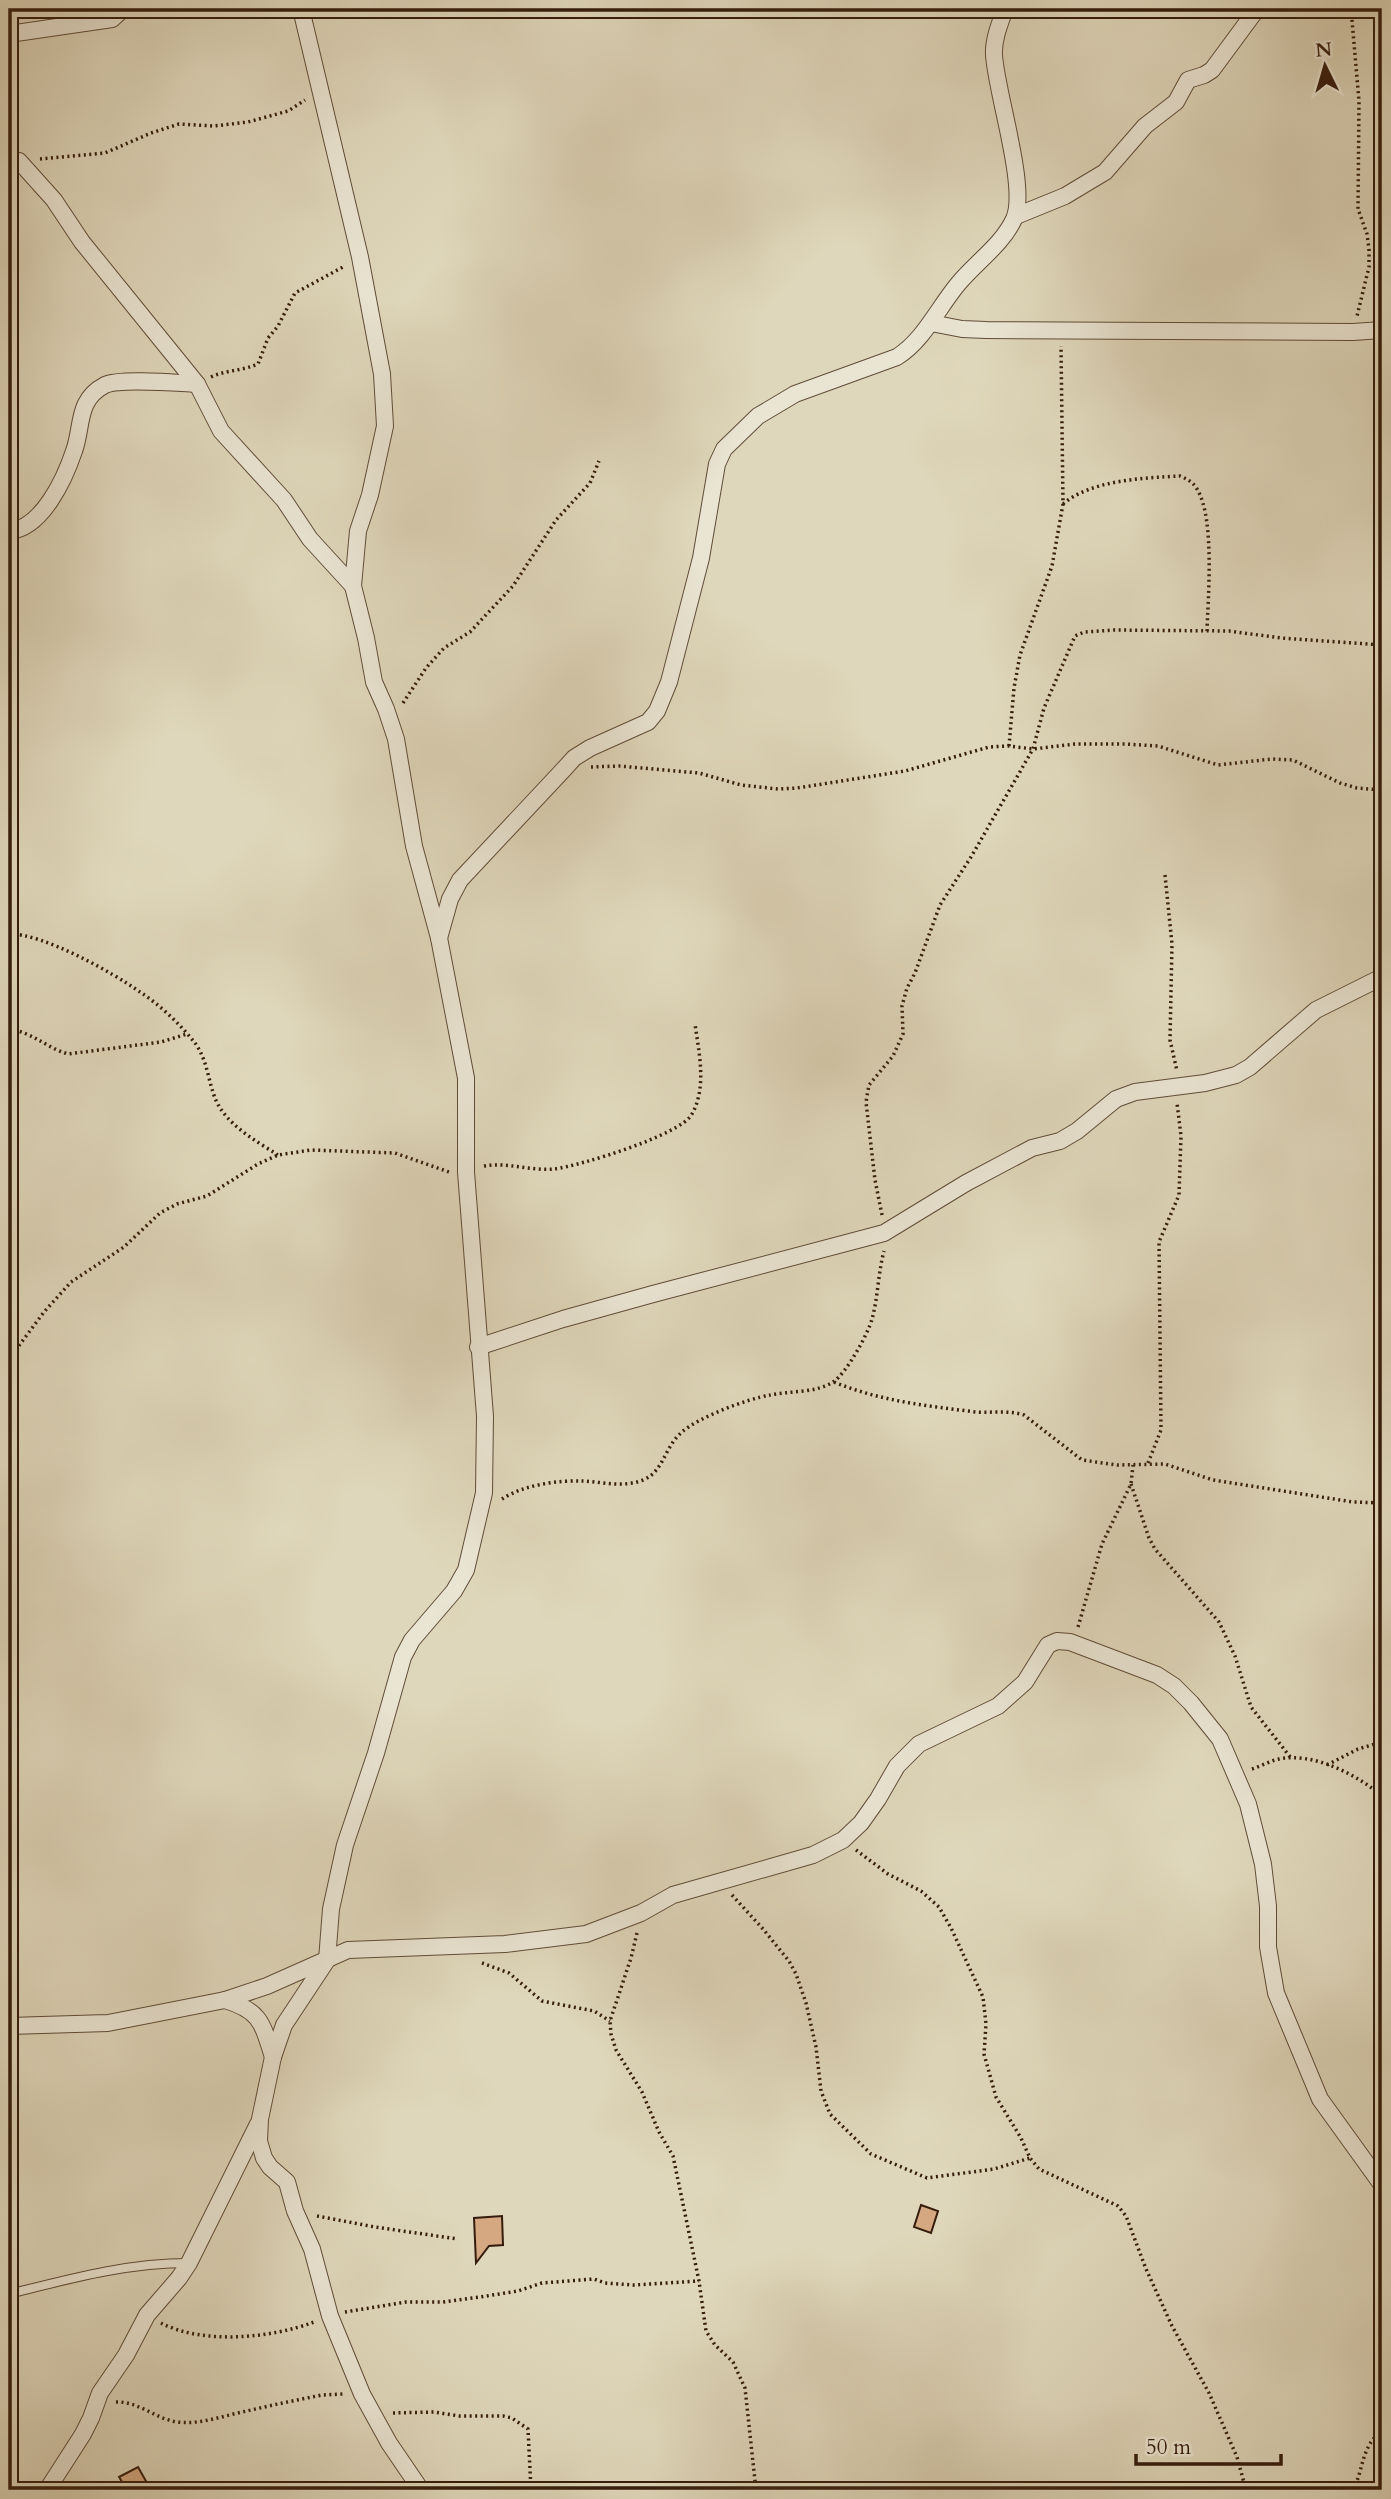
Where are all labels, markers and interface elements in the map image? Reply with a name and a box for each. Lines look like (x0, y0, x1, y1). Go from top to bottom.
north arrow (1290, 32, 1360, 102)
text: N (1314, 36, 1333, 64)
scale bar (1136, 2422, 1281, 2466)
text: 50 m (1146, 2433, 1191, 2462)

